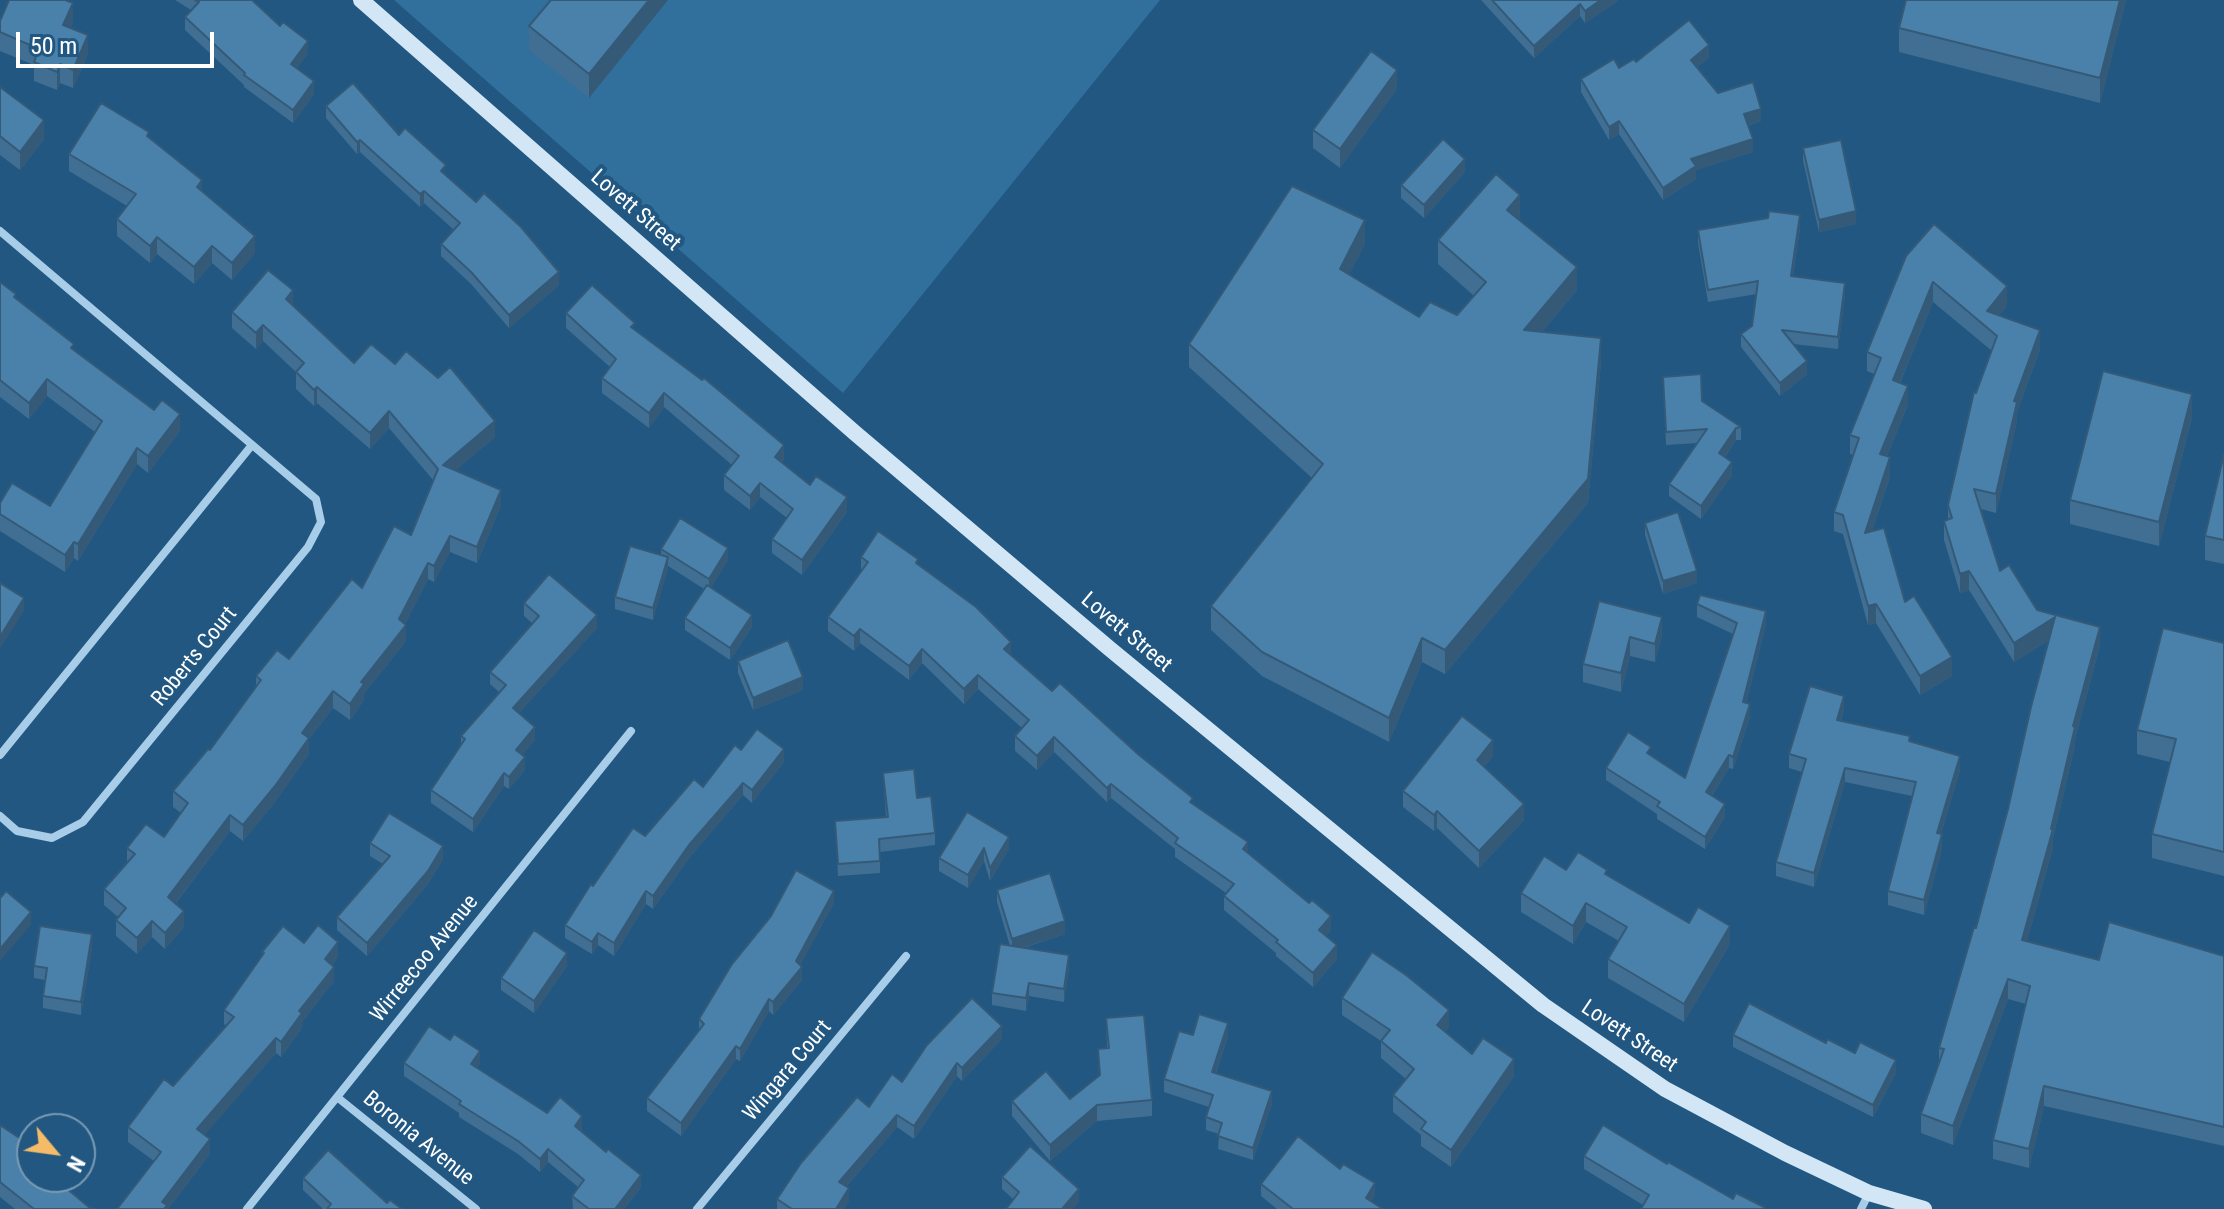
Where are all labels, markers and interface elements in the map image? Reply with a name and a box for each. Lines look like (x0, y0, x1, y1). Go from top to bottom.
scale bar (20, 16, 218, 66)
text: 50 m (30, 32, 77, 60)
street label: Lovett Street (585, 165, 685, 257)
street label: Lovett Street (1075, 587, 1177, 679)
street label: Roberts Court (147, 602, 243, 712)
street label: Wirreecoo Avenue (366, 890, 484, 1028)
street label: Lovett Street (1576, 995, 1682, 1079)
street label: Wingara Court (738, 1015, 838, 1127)
street label: Boronia Avenue (357, 1086, 479, 1192)
north arrow (16, 1113, 96, 1193)
text: N (61, 1152, 90, 1176)

